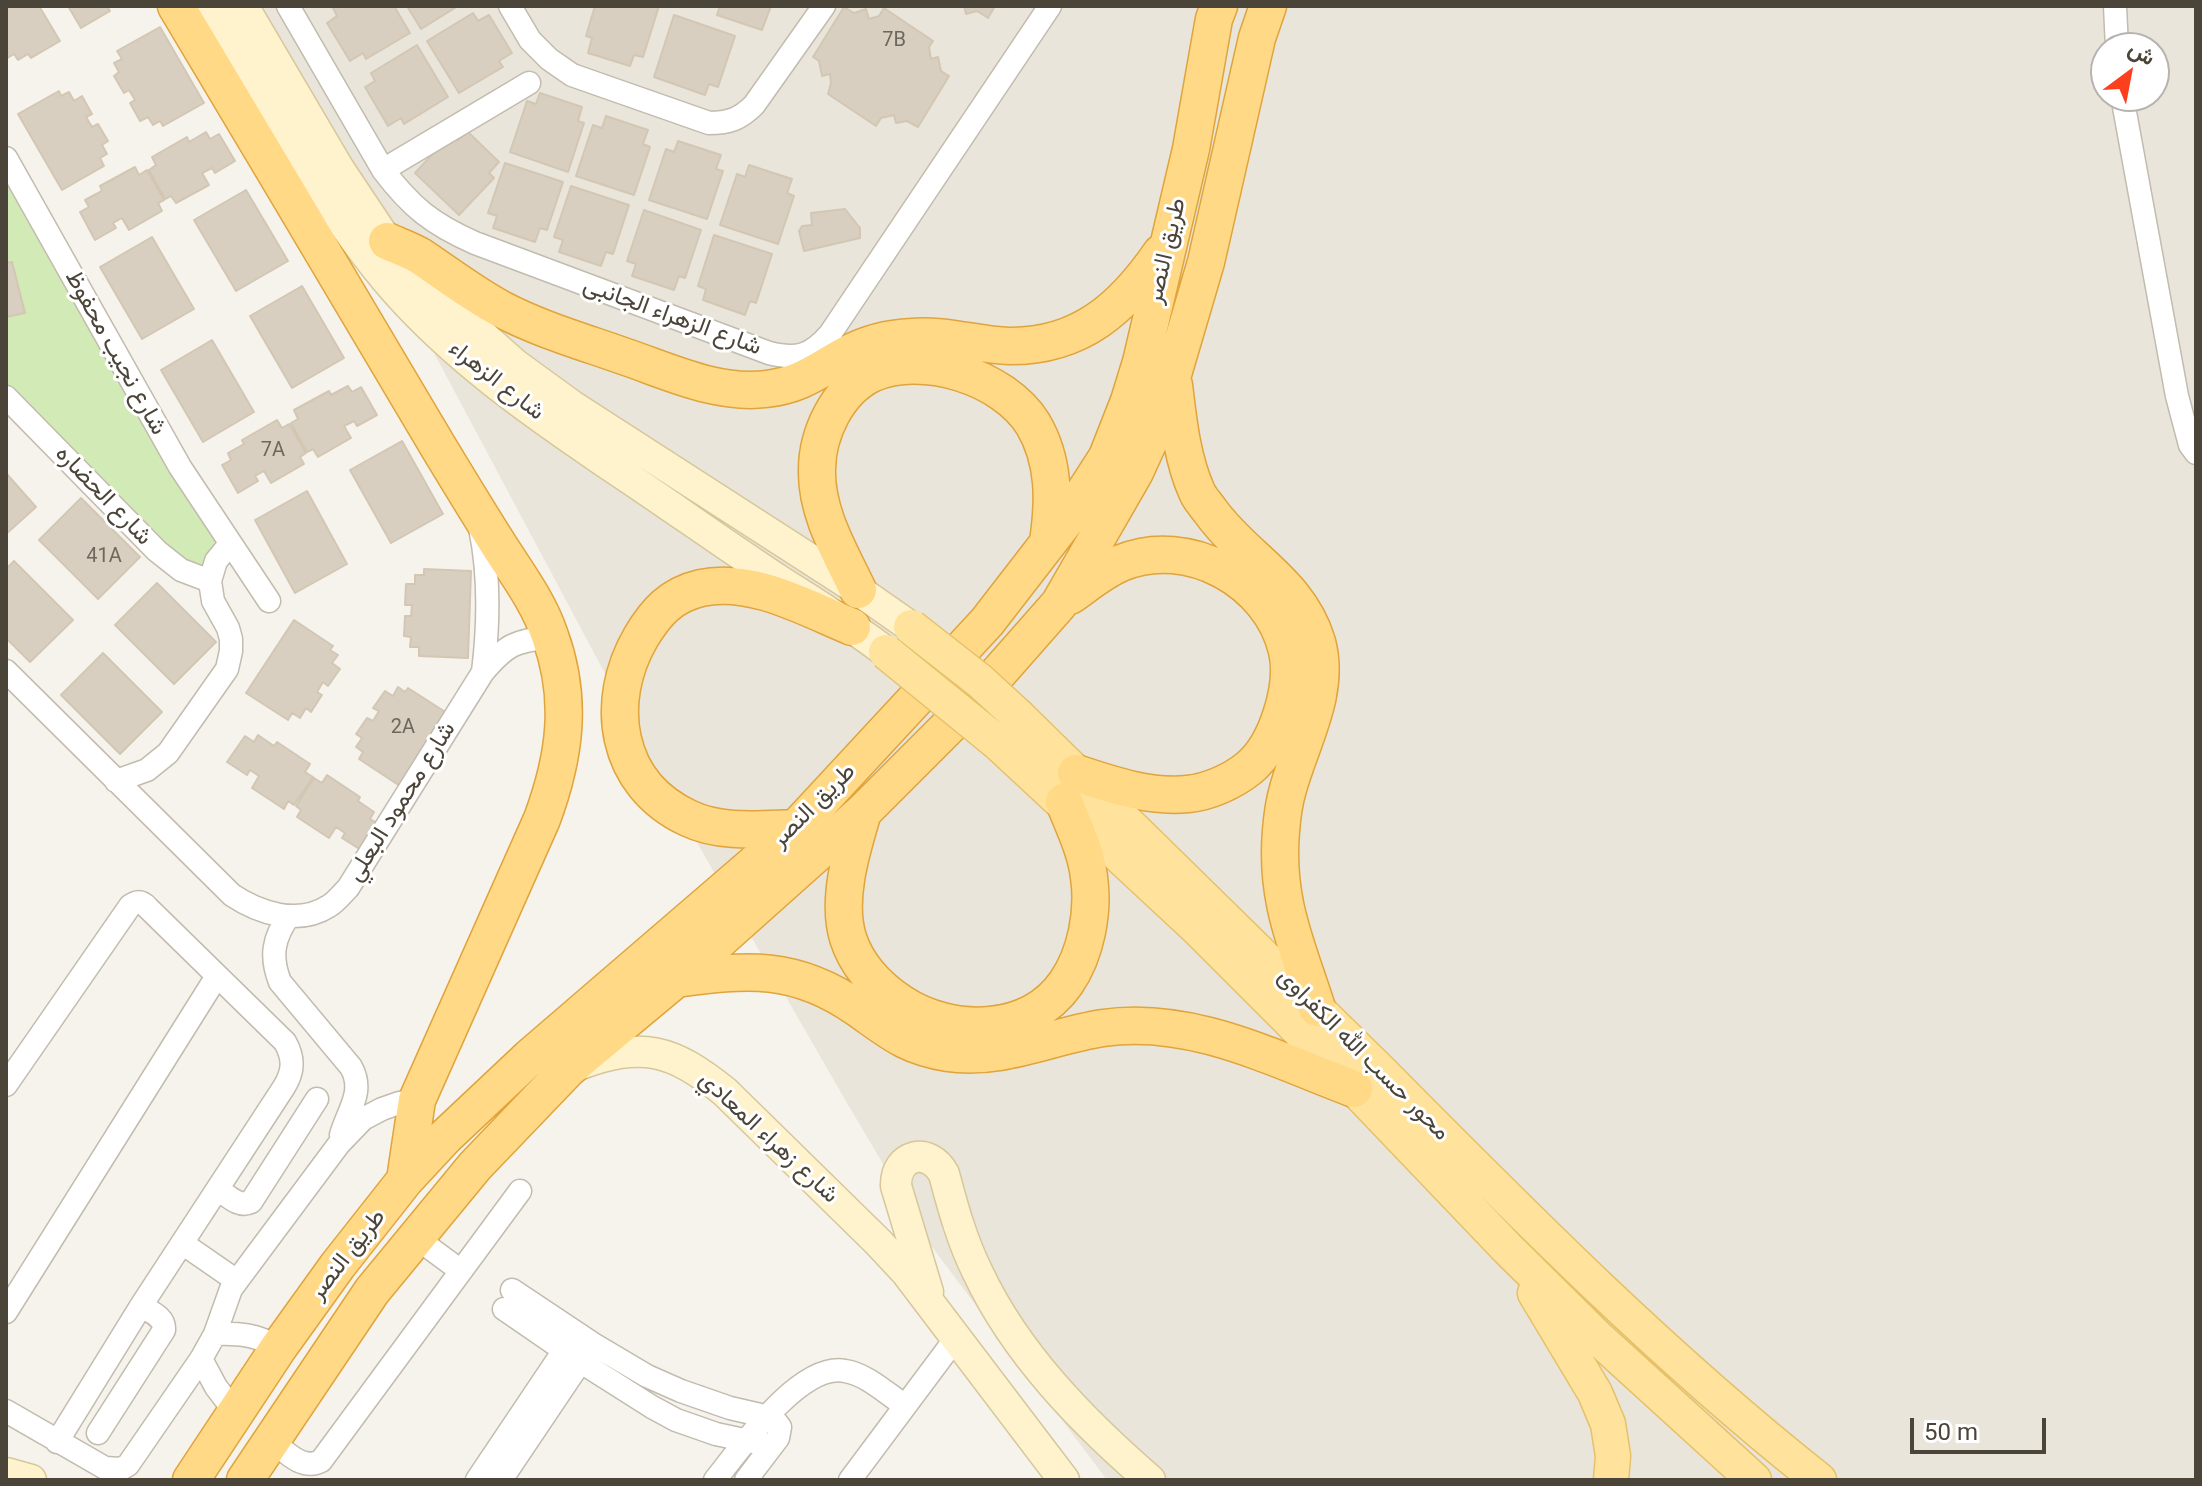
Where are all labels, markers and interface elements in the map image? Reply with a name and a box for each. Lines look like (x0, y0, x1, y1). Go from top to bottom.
house number: 7B (882, 29, 906, 53)
north arrow (2090, 32, 2170, 112)
text: ش (2124, 35, 2160, 71)
street label: طريق النصر (1141, 195, 1193, 307)
street label: شارع نجيب محفوظ (58, 266, 172, 440)
street label: شارع الزهراء الجانبى (579, 271, 765, 363)
street label: شارع الزهراء (442, 335, 550, 427)
house number: 7A (261, 439, 285, 463)
street label: شارع الحضاره (48, 440, 158, 552)
house number: 41A (86, 545, 122, 569)
house number: 2A (391, 716, 415, 740)
street label: شارع محمود البعلي (341, 717, 463, 887)
street label: طريق النصر (766, 758, 862, 854)
street label: محور حسب الله الكفراوى (1271, 963, 1455, 1147)
street label: شارع زهراء المعادي (692, 1066, 844, 1210)
street label: طريق النصر (304, 1204, 392, 1306)
scale bar (1914, 1402, 2050, 1452)
text: 50 m (1924, 1418, 1978, 1446)

